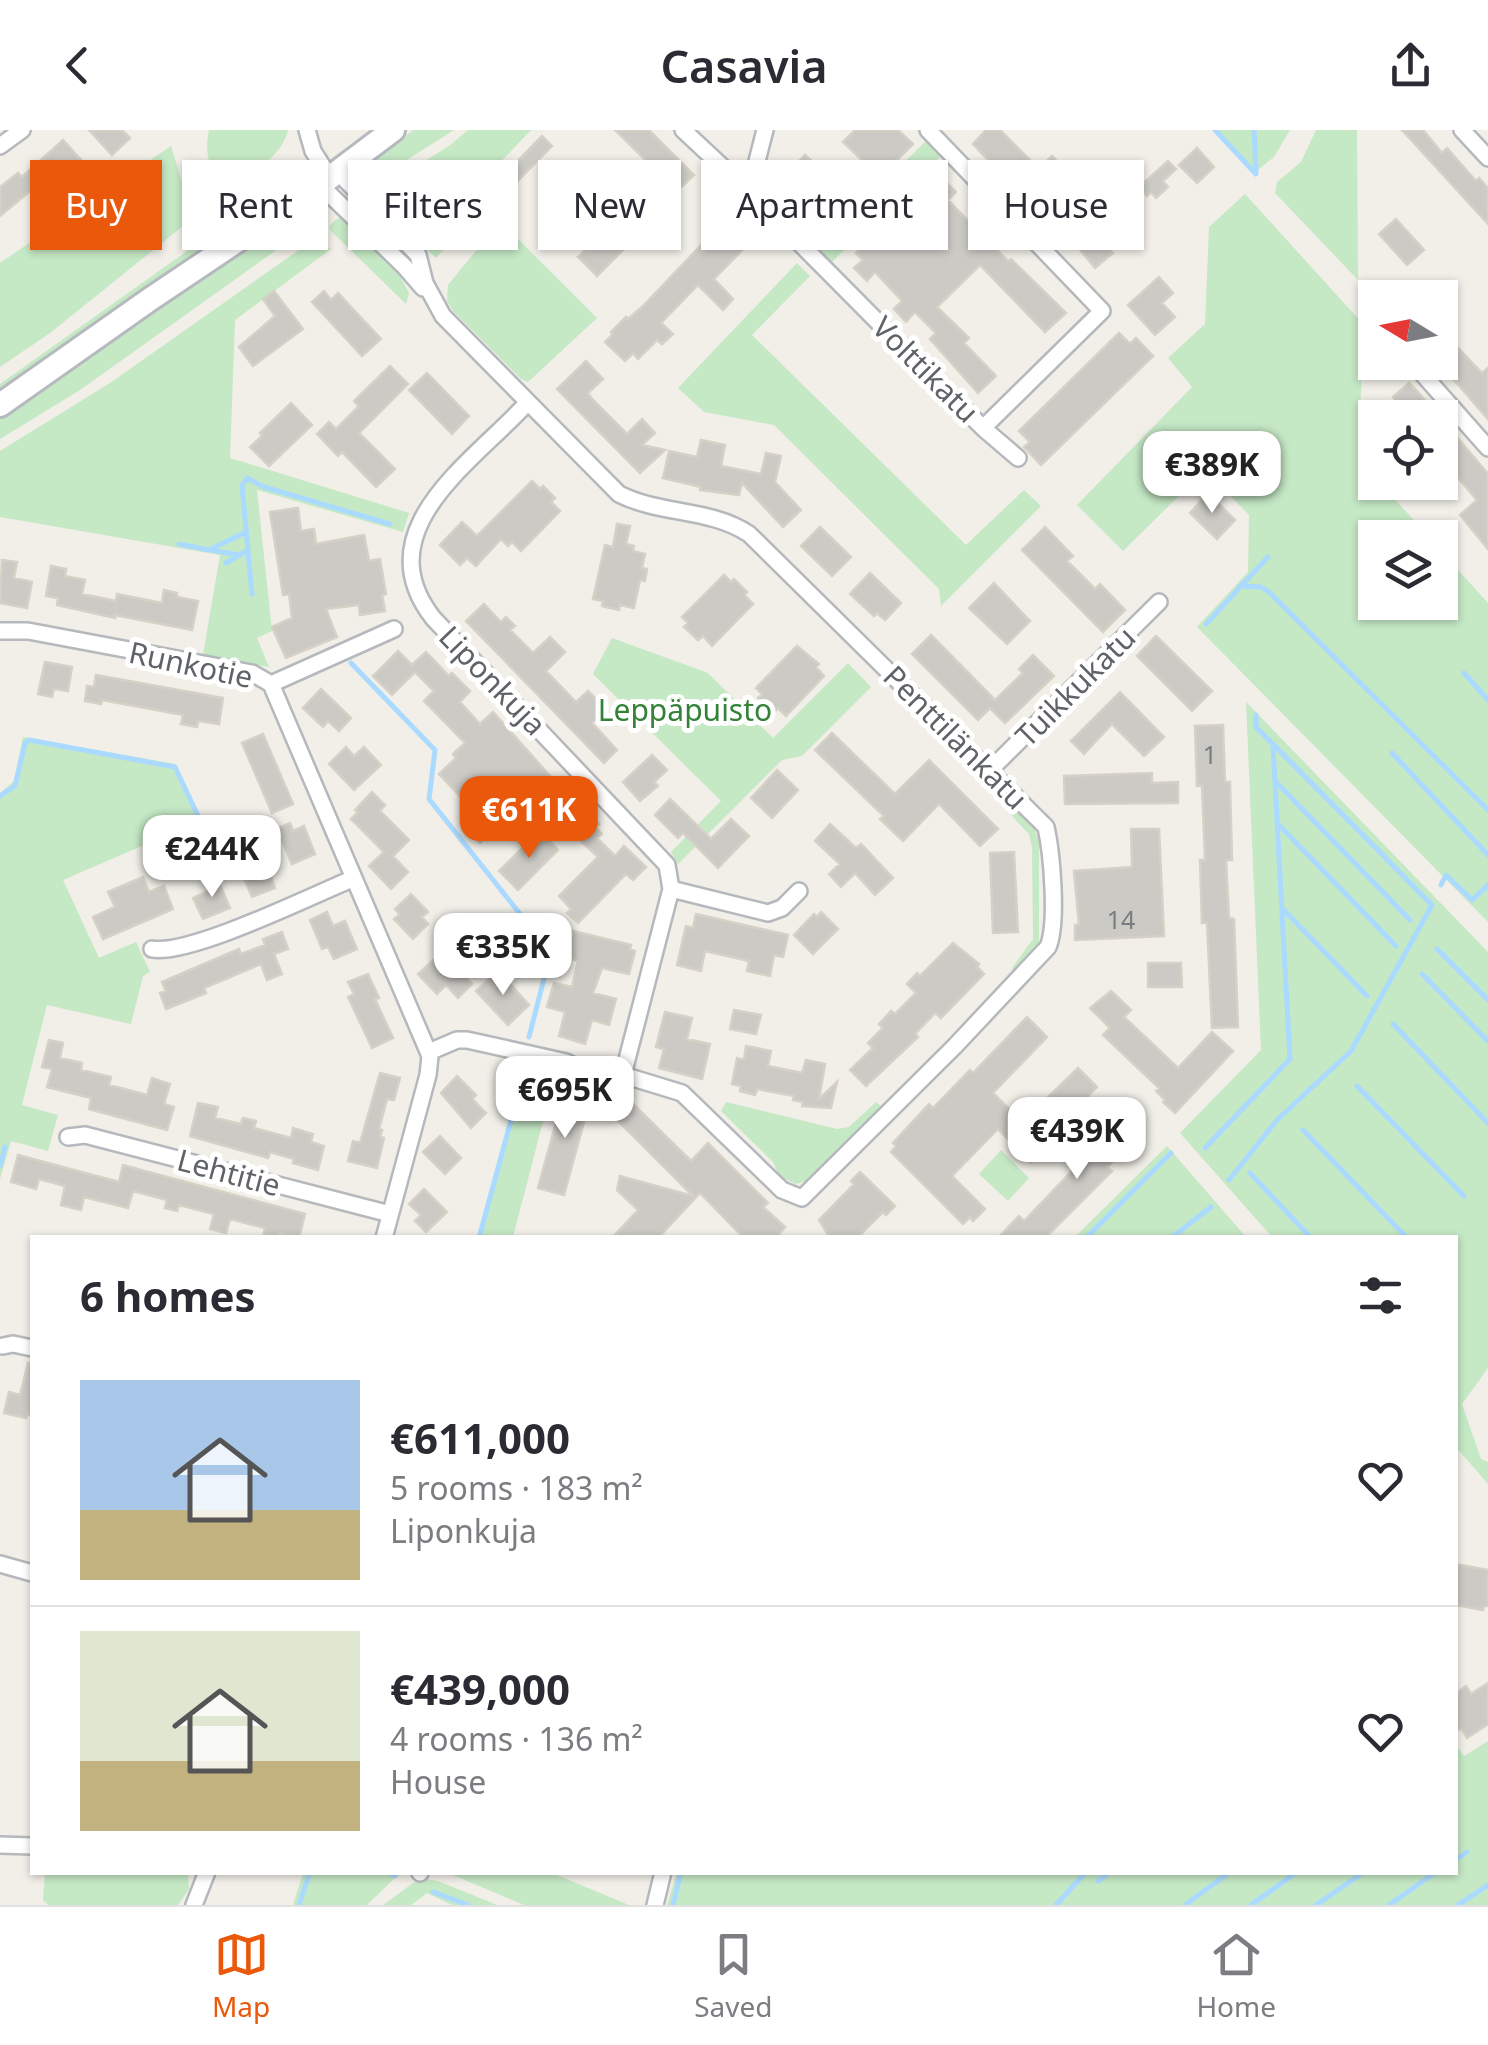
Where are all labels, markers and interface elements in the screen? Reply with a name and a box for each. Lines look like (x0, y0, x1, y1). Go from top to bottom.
text: Casavia (660, 35, 828, 96)
icon: back (50, 38, 105, 93)
icon: share (1383, 38, 1438, 93)
chip: Buy (30, 160, 162, 250)
chip: Rent (182, 160, 328, 250)
chip: Filters (348, 160, 518, 250)
chip: New (538, 160, 681, 250)
chip: Apartment (701, 160, 948, 250)
chip: House (968, 160, 1144, 250)
north arrow (1358, 280, 1458, 380)
map controls (1358, 280, 1458, 620)
street label: Volttikatu (864, 307, 988, 431)
button: locate (1358, 400, 1458, 500)
pin: €389K (1142, 431, 1282, 516)
text: €389K (1165, 442, 1259, 485)
button: layers (1358, 520, 1458, 620)
street label: Liponkuja (430, 616, 556, 744)
street label: Tuikkukatu (1006, 617, 1144, 755)
street label: Runkotie (125, 631, 257, 697)
street label: Penttilänkatu (875, 656, 1037, 818)
park label: Leppäpuisto (598, 689, 772, 730)
house number: 1 (1203, 737, 1217, 771)
pin: €611K (459, 776, 599, 861)
text: €611K (482, 787, 576, 830)
pin: €244K (142, 815, 282, 900)
text: €244K (165, 826, 259, 869)
house number: 14 (1107, 902, 1135, 936)
pin: €335K (433, 913, 573, 998)
text: €335K (456, 924, 550, 967)
pin: €695K (495, 1056, 635, 1141)
text: €695K (518, 1067, 612, 1110)
pin: €439K (1007, 1097, 1147, 1182)
text: €439K (1030, 1108, 1124, 1151)
street label: Lehtitie (173, 1139, 285, 1205)
text: 6 homes (80, 1267, 256, 1324)
icon: filters (1353, 1268, 1408, 1323)
text: €611,000 (390, 1409, 570, 1466)
icon: home (160, 1420, 280, 1540)
icon: heart (1353, 1453, 1408, 1508)
text: 5 rooms · 183 m² (390, 1466, 643, 1509)
text: Liponkuja (390, 1509, 537, 1552)
text: €439,000 (390, 1660, 570, 1717)
icon: home (160, 1671, 280, 1791)
icon: heart (1353, 1704, 1408, 1759)
text: 4 rooms · 136 m² (390, 1717, 643, 1760)
text: House (390, 1760, 486, 1803)
tab: Map (212, 1927, 270, 2025)
tab: Saved (694, 1927, 772, 2025)
tab: Home (1196, 1927, 1276, 2025)

